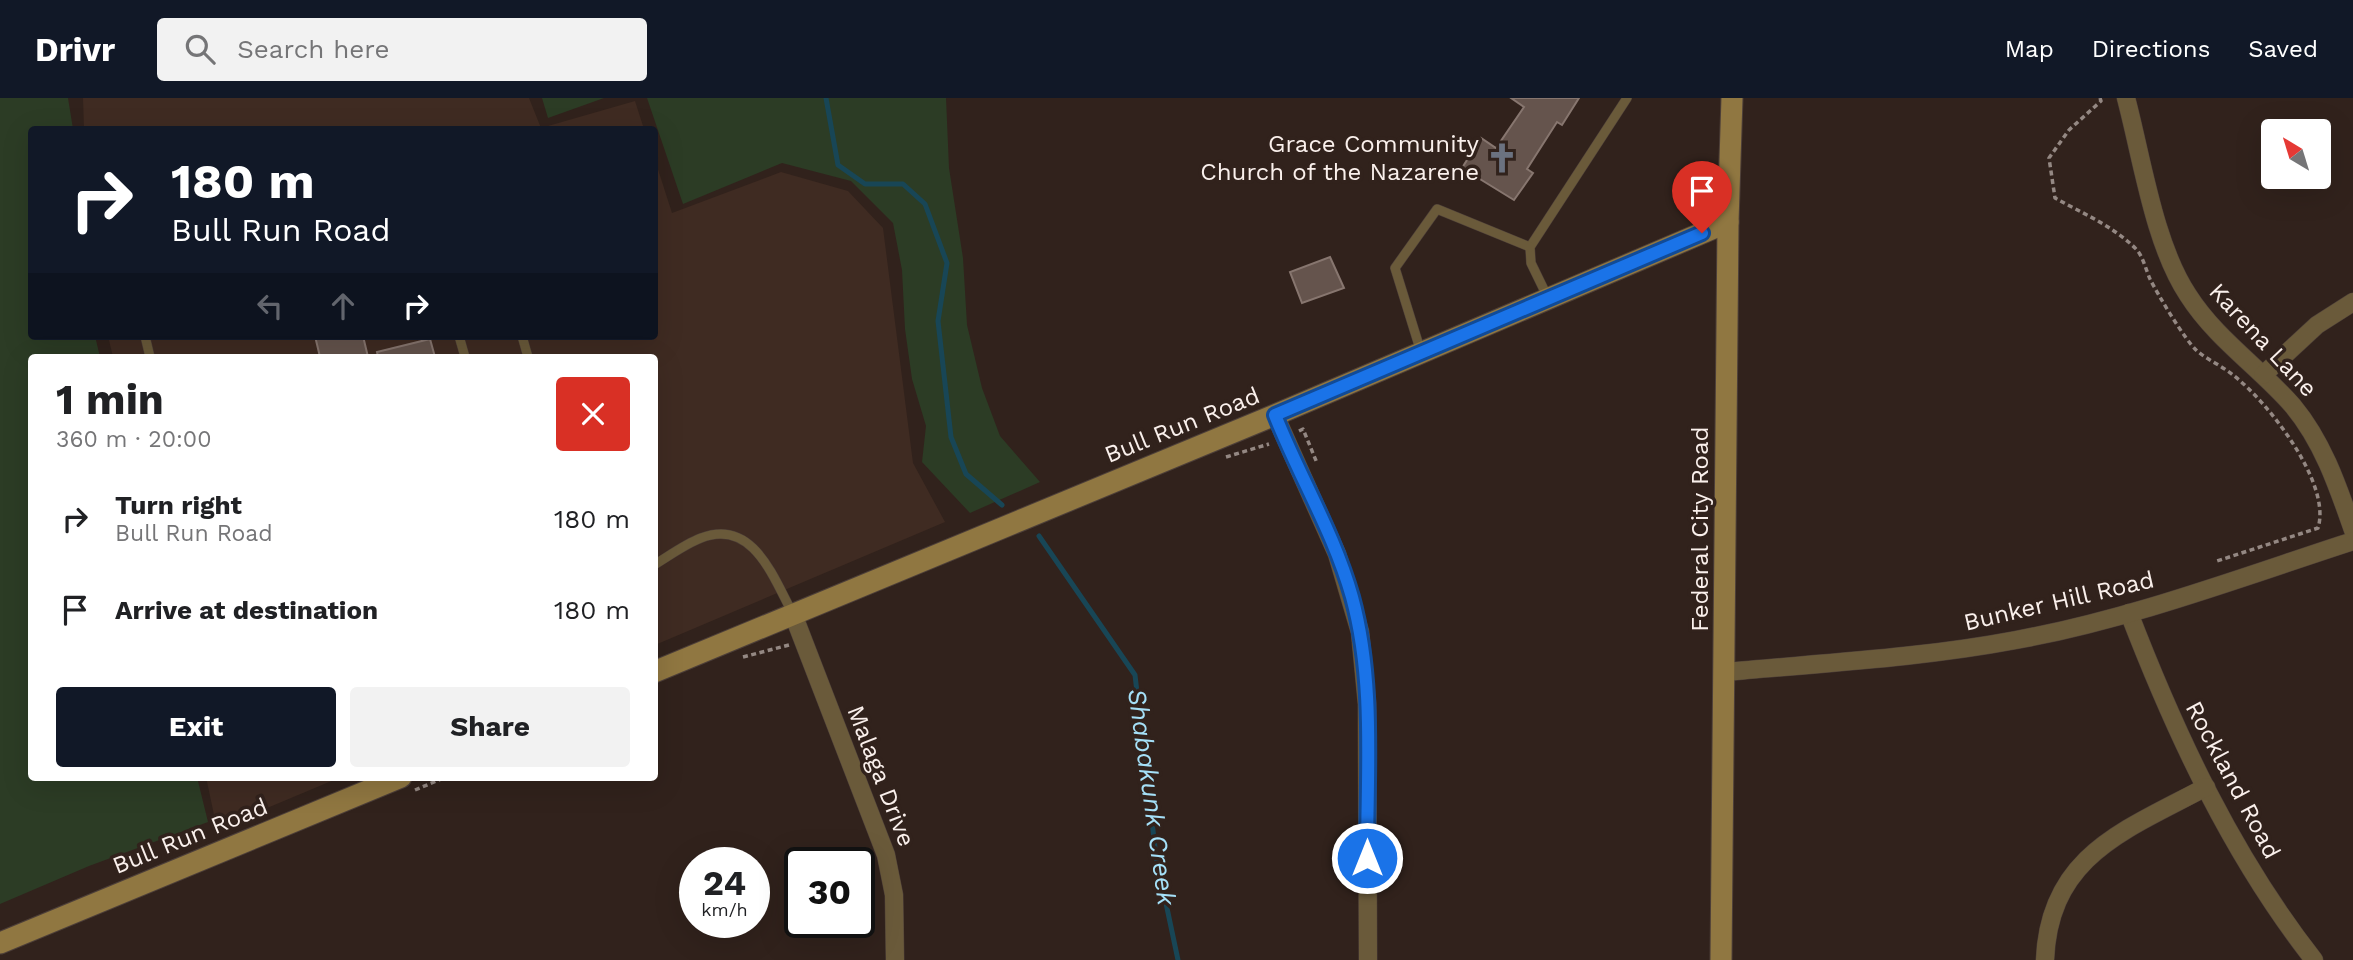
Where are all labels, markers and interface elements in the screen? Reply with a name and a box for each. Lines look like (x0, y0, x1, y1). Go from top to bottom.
search box (157, 18, 647, 81)
text: Drivr (35, 30, 115, 69)
icon: search (181, 30, 219, 68)
text: Search here (237, 34, 390, 64)
text: Map (2005, 35, 2054, 63)
text: Directions (2092, 35, 2210, 63)
text: Saved (2248, 35, 2318, 63)
north arrow (2261, 119, 2331, 189)
map controls (2261, 119, 2331, 189)
place label: Grace Community Church of the Nazarene (1200, 130, 1480, 186)
church icon: Grace Community Church of the Nazarene (1485, 141, 1519, 175)
text: 180 m (171, 152, 315, 210)
icon: right (56, 154, 147, 245)
pin (1672, 161, 1732, 233)
icon: arrive (1683, 172, 1721, 210)
text: Bull Run Road (171, 211, 391, 249)
street label: Karena Lane (2203, 277, 2323, 403)
icon: left (251, 287, 289, 325)
icon: ahead (324, 287, 362, 325)
icon: right (397, 287, 435, 325)
text: 1 min (56, 375, 164, 424)
button: close (556, 377, 630, 451)
street label: Bull Run Road (1100, 381, 1264, 469)
text: 360 m · 20:00 (56, 426, 211, 453)
street label: Federal City Road (1686, 426, 1714, 632)
text: Turn right (115, 490, 242, 520)
icon: right (56, 500, 94, 538)
text: 180 m (554, 504, 630, 534)
text: Bull Run Road (115, 520, 273, 547)
street label: Bunker Hill Road (1961, 565, 2157, 637)
icon: arrive (56, 591, 94, 629)
text: Arrive at destination (115, 595, 378, 625)
text: 180 m (554, 595, 630, 625)
button: Exit (56, 687, 336, 767)
button: Share (350, 687, 630, 767)
water label: Shabakunk Creek (1122, 687, 1182, 908)
street label: Rockland Road (2180, 696, 2286, 864)
street label: Malaga Drive (841, 702, 921, 850)
street label: Bull Run Road (108, 792, 272, 880)
position arrow (1330, 821, 1404, 895)
speed limit sign: 30 (784, 847, 875, 938)
text: 24 (703, 862, 746, 904)
text: km/h (701, 899, 748, 920)

